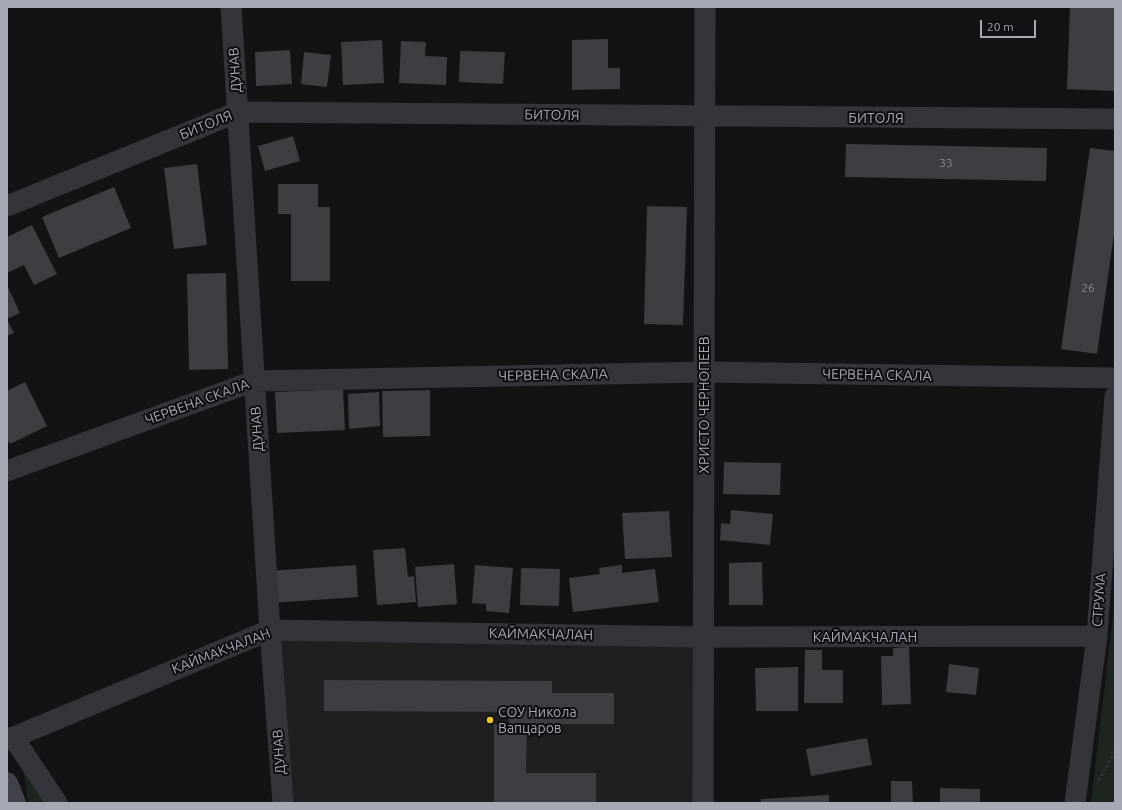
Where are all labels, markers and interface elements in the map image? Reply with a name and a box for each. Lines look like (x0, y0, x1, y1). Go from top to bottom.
scale bar (982, 12, 1038, 38)
text: 20 m (987, 20, 1014, 33)
street label: ДУНАВ (225, 47, 245, 93)
street label: БИТОЛЯ (524, 106, 580, 124)
street label: БИТОЛЯ (177, 107, 235, 143)
street label: БИТОЛЯ (848, 110, 904, 126)
house number: 33 (939, 156, 953, 170)
house number: 26 (1081, 281, 1095, 295)
street label: ХРИСТО ЧЕРНОПЕЕВ (696, 336, 712, 474)
street label: ЧЕРВЕНА СКАЛА (498, 366, 608, 384)
street label: ЧЕРВЕНА СКАЛА (822, 366, 932, 384)
street label: ЧЕРВЕНА СКАЛА (143, 375, 251, 429)
street label: ДУНАВ (247, 406, 267, 452)
street label: СТРУМА (1089, 572, 1109, 628)
street label: КАЙМАКЧАЛАН (169, 624, 273, 678)
street label: КАЙМАКЧАЛАН (489, 625, 593, 643)
street label: КАЙМАКЧАЛАН (813, 629, 917, 645)
place label: СОУ Никола Вапцаров (498, 704, 577, 736)
marker: СОУ Никола Вапцаров (485, 715, 495, 725)
street label: ДУНАВ (269, 729, 289, 775)

